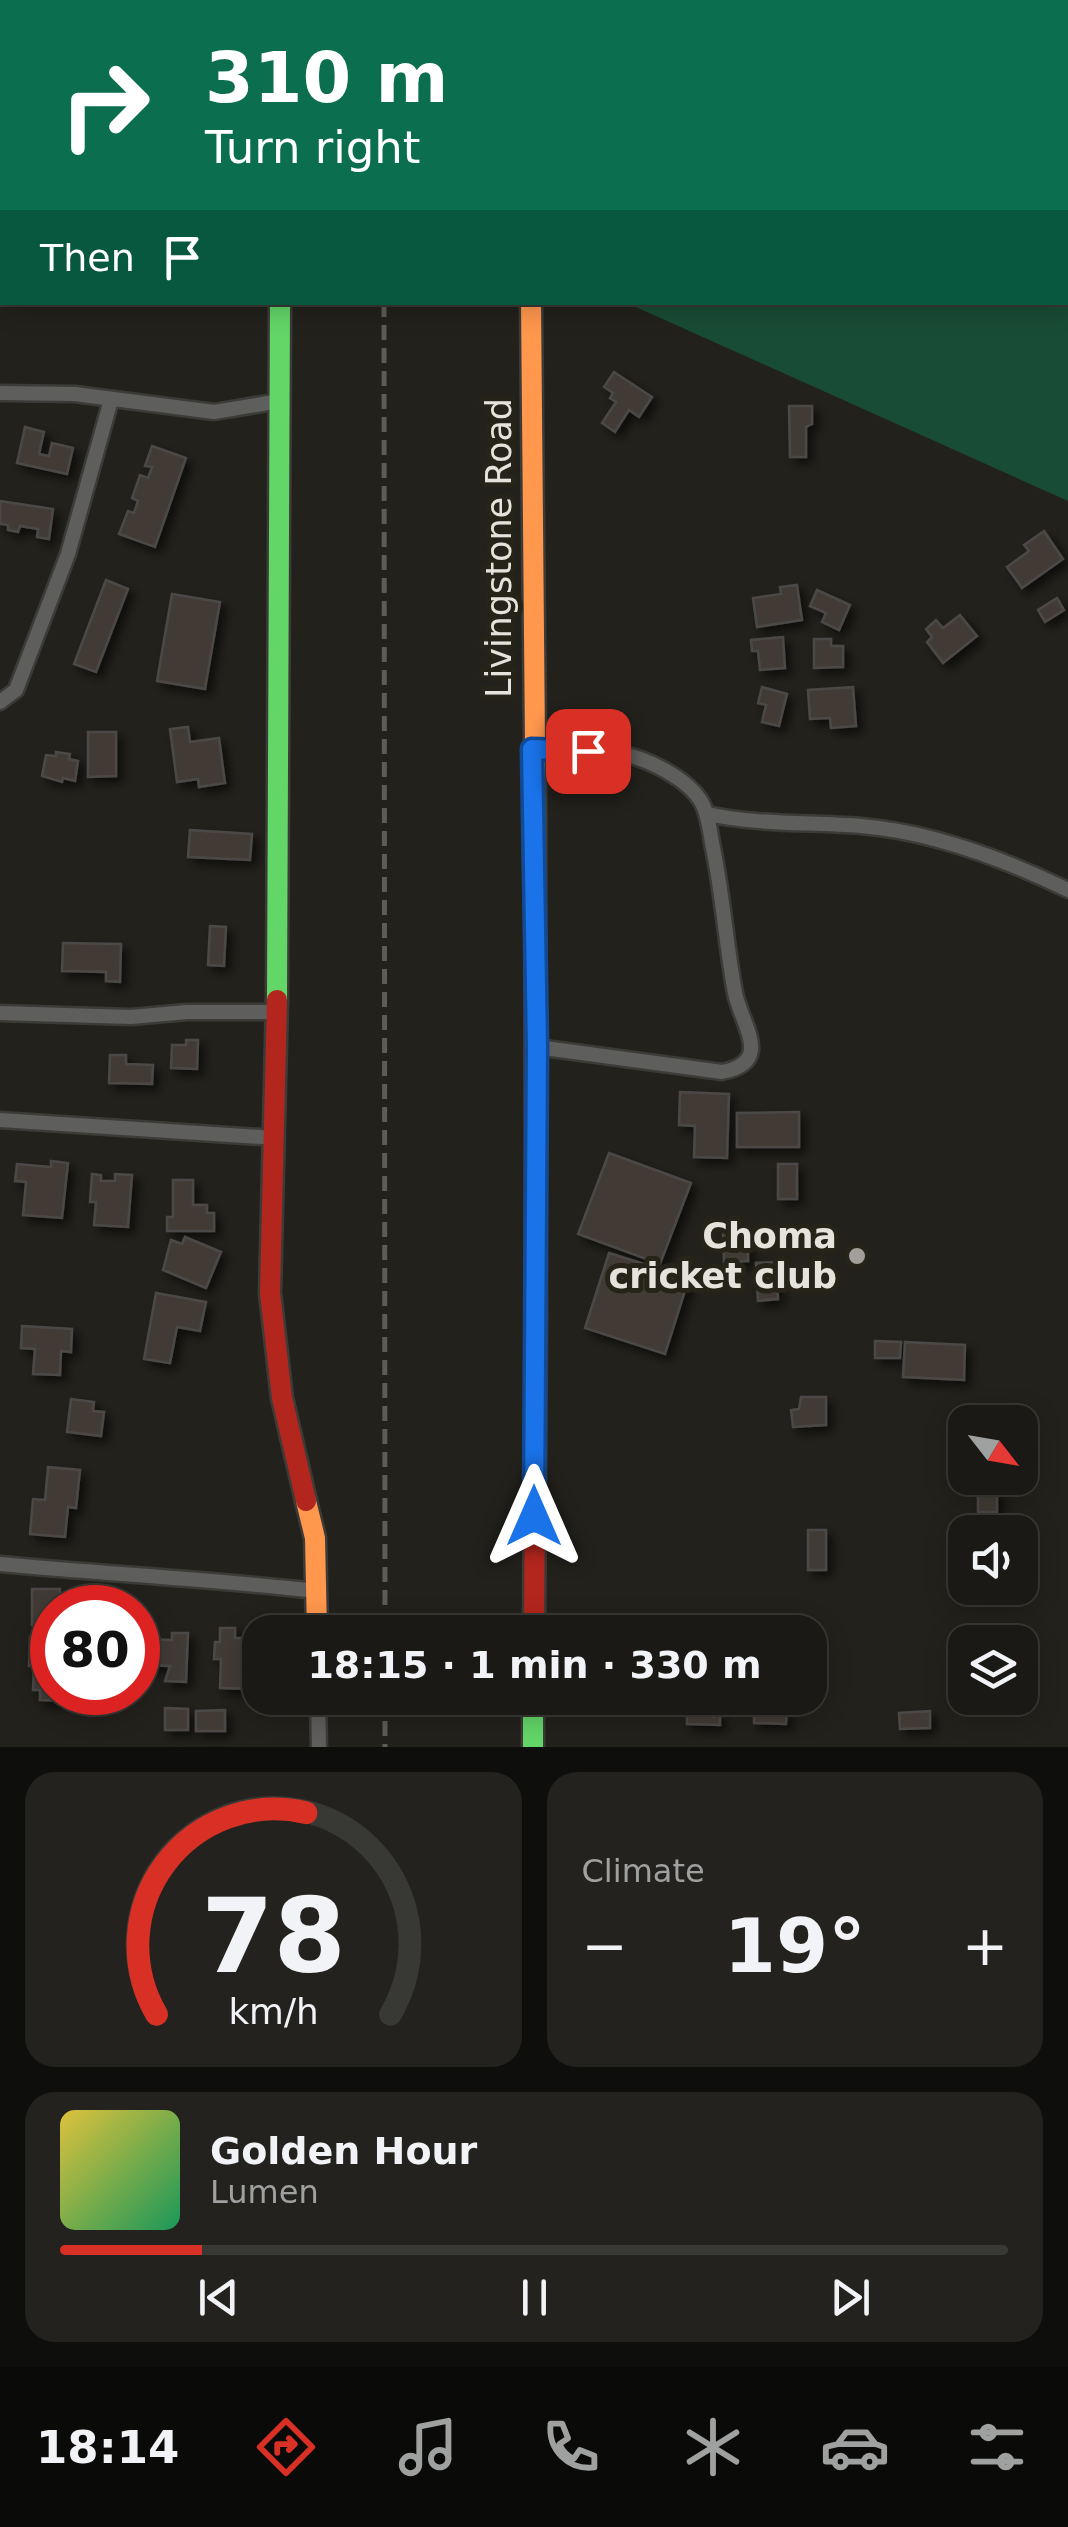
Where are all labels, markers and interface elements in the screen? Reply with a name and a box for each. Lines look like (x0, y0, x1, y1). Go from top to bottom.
text: 310 m (205, 37, 448, 119)
icon: right (40, 40, 170, 170)
text: Turn right (205, 121, 420, 174)
icon: arrive (155, 230, 210, 285)
text: Then (40, 236, 135, 280)
street label: Livingstone Road (479, 398, 519, 698)
pin (546, 709, 631, 794)
icon: arrive (561, 724, 616, 779)
place label: Choma cricket club (609, 1216, 837, 1296)
marker: Choma cricket club (846, 1245, 868, 1267)
north arrow (948, 1405, 1038, 1495)
map controls (948, 1405, 1038, 1715)
position arrow (482, 1464, 586, 1568)
button: sound (948, 1515, 1038, 1605)
speed limit sign: 80 (30, 1585, 160, 1715)
button: layers (948, 1625, 1038, 1715)
text: 18:15 · 1 min · 330 m (307, 1643, 762, 1687)
text: Climate (582, 1852, 705, 1890)
text: 78 (201, 1875, 346, 1997)
text: 19° (724, 1902, 866, 1990)
text: − (582, 1914, 628, 1978)
text: + (962, 1914, 1008, 1978)
text: km/h (228, 1991, 318, 2032)
text: Golden Hour (210, 2129, 477, 2173)
text: Lumen (210, 2173, 319, 2211)
icon: previous (191, 2270, 246, 2325)
icon: pause (507, 2270, 562, 2325)
icon: next (823, 2270, 878, 2325)
icon: directions (251, 2412, 321, 2482)
icon: music (393, 2412, 463, 2482)
icon: phone (536, 2412, 606, 2482)
icon: climate (678, 2412, 748, 2482)
icon: car (820, 2412, 890, 2482)
icon: filters (962, 2412, 1032, 2482)
text: 18:14 (36, 2421, 179, 2474)

